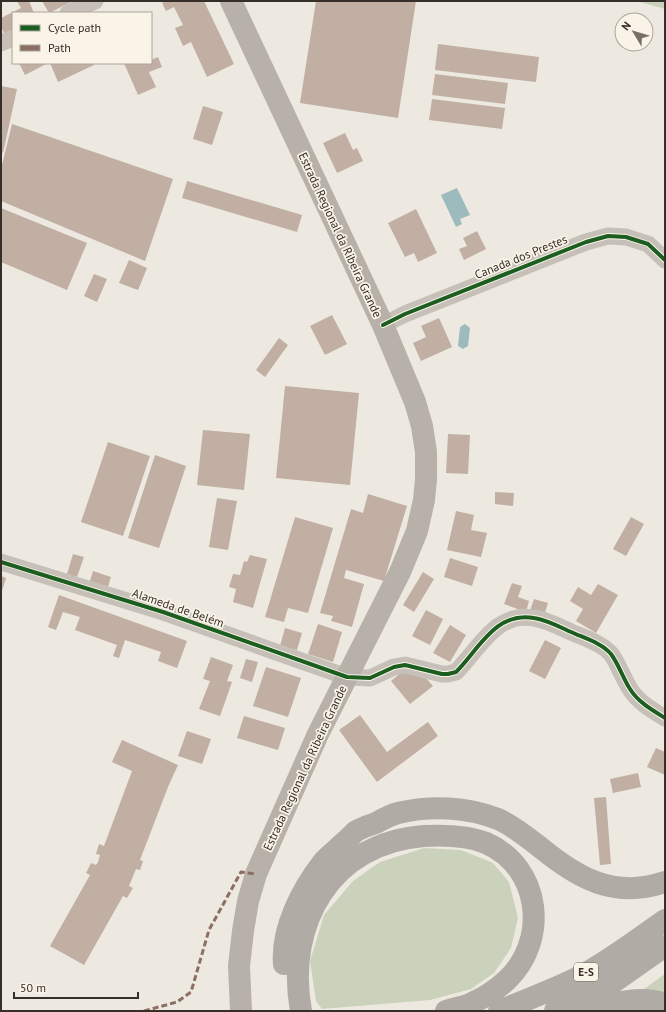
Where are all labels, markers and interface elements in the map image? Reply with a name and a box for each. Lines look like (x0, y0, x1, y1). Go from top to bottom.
legend (12, 12, 152, 64)
north arrow (614, 12, 654, 52)
text: N (618, 19, 634, 33)
text: Cycle path (48, 20, 101, 35)
text: Path (48, 40, 71, 55)
street label: Estrada Regional da Ribeira Grande (296, 150, 385, 320)
street label: Canada dos Prestes (472, 231, 569, 282)
street label: Alameda de Belém (130, 585, 226, 630)
street label: Estrada Regional da Ribeira Grande (260, 683, 349, 853)
road number: E-S (574, 963, 598, 981)
scale bar (14, 974, 138, 1000)
text: 50 m (20, 980, 46, 995)

